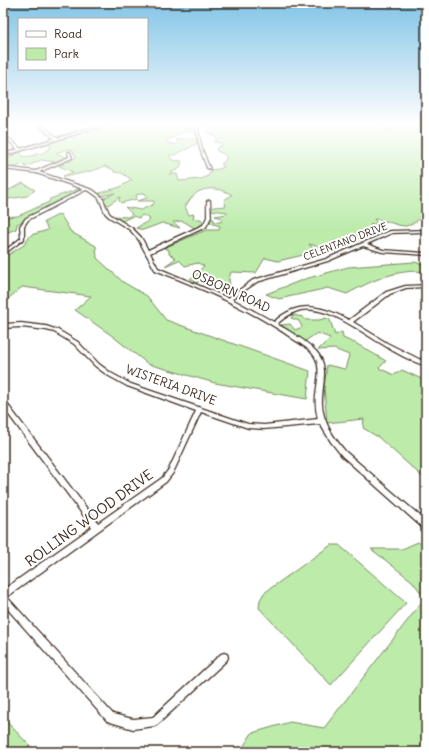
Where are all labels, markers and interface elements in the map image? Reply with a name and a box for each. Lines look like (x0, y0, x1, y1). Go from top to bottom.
legend (18, 18, 148, 70)
text: Road (54, 26, 82, 41)
text: Park (54, 46, 79, 61)
street label: CELENTANO DRIVE (301, 219, 389, 263)
street label: OSBORN ROAD (190, 266, 273, 315)
street label: WISTERIA DRIVE (124, 361, 219, 408)
street label: ROLLING WOOD DRIVE (22, 466, 156, 570)

